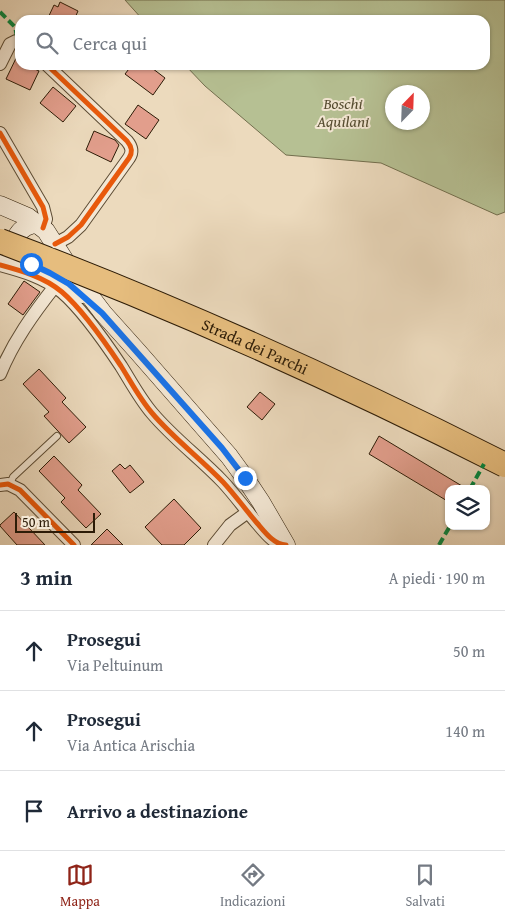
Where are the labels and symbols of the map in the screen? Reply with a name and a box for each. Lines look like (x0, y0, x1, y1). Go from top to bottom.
north arrow (385, 85, 430, 130)
park label: Boschi Aquilani (316, 91, 369, 133)
route start (20, 253, 43, 276)
street label: Strada dei Parchi (198, 312, 313, 381)
route end (234, 467, 257, 490)
scale bar (15, 510, 95, 533)

